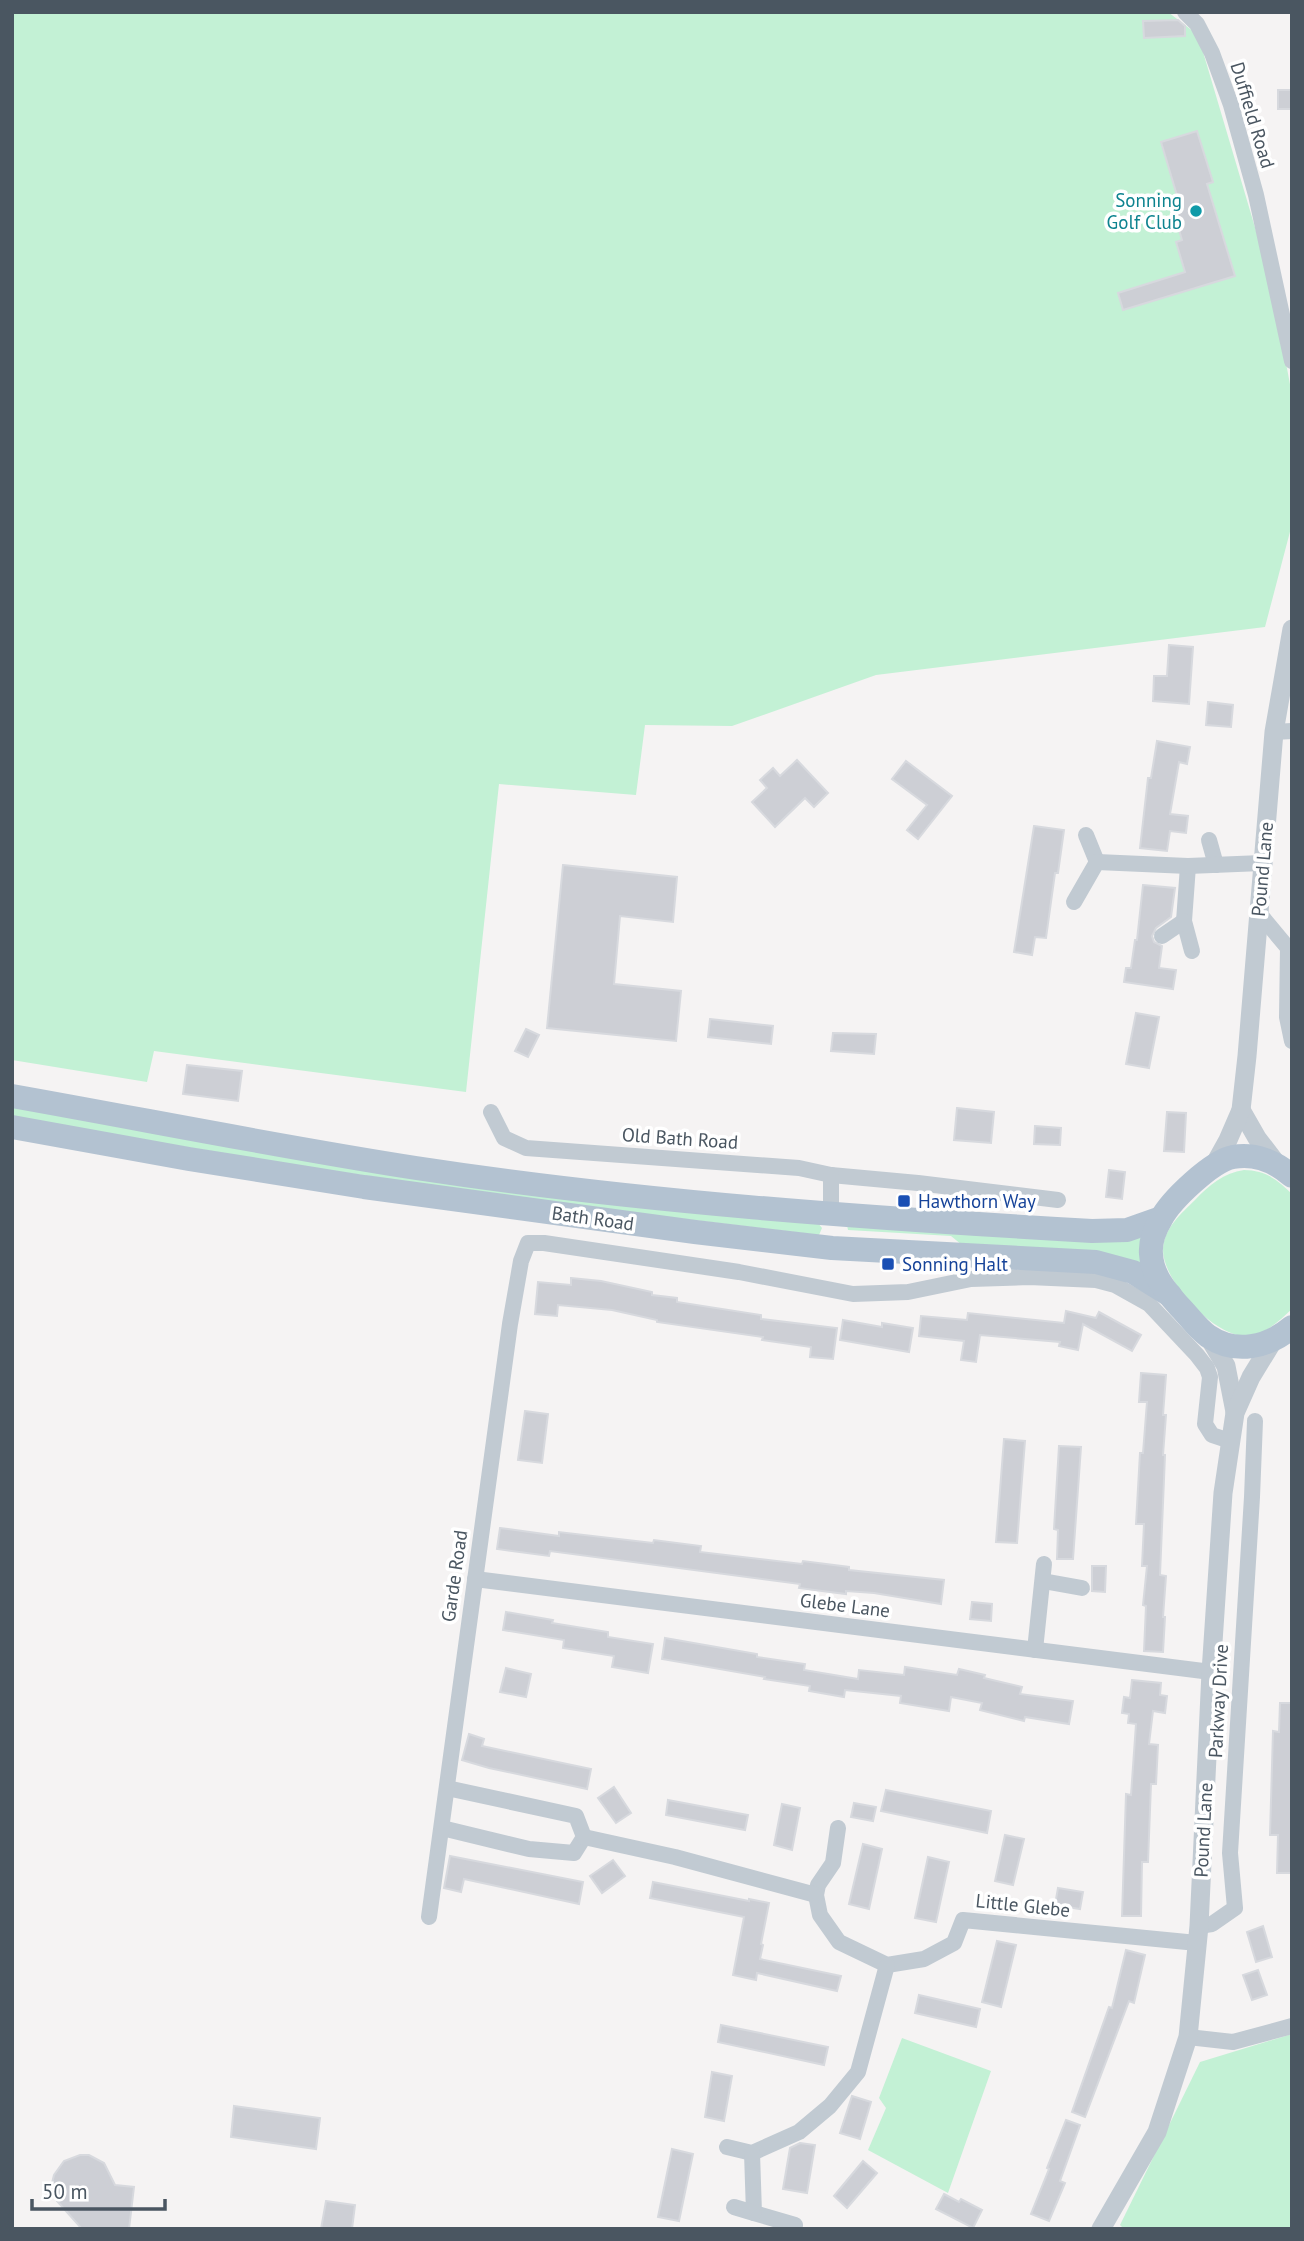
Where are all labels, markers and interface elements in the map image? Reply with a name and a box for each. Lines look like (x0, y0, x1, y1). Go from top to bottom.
street label: Duffield Road (1225, 59, 1281, 171)
place label: Sonning Golf Club (1107, 188, 1182, 234)
marker: Sonning Golf Club (1188, 203, 1204, 219)
street label: Pound Lane (1246, 821, 1278, 917)
street label: Old Bath Road (621, 1122, 739, 1154)
place label: Hawthorn Way (918, 1189, 1036, 1213)
marker: Hawthorn Way (896, 1193, 912, 1209)
street label: Bath Road (550, 1200, 636, 1236)
place label: Sonning Halt (902, 1252, 1009, 1276)
marker: Sonning Halt (880, 1256, 896, 1272)
street label: Garde Road (436, 1528, 472, 1624)
street label: Glebe Lane (799, 1588, 891, 1622)
street label: Parkway Drive (1203, 1643, 1233, 1759)
street label: Pound Lane (1189, 1782, 1217, 1878)
street label: Little Glebe (975, 1888, 1071, 1922)
scale bar (32, 2168, 164, 2212)
text: 50 m (42, 2178, 88, 2205)

